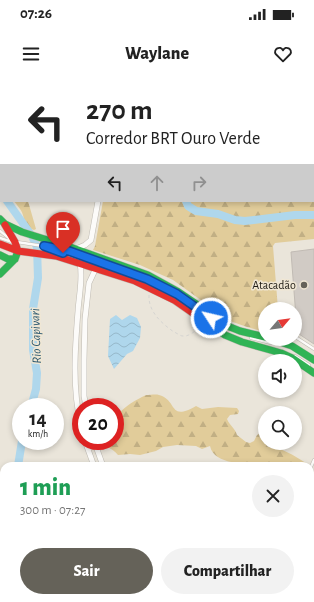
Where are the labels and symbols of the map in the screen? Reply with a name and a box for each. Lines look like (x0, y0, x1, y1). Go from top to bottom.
pin (46, 212, 80, 253)
place label: Atacadão (252, 279, 296, 291)
marker: Atacadão (299, 280, 309, 290)
position arrow (190, 297, 232, 339)
north arrow (258, 302, 302, 346)
water label: Rio Capivari (29, 308, 44, 364)
speed limit sign: 20 (72, 398, 124, 450)

